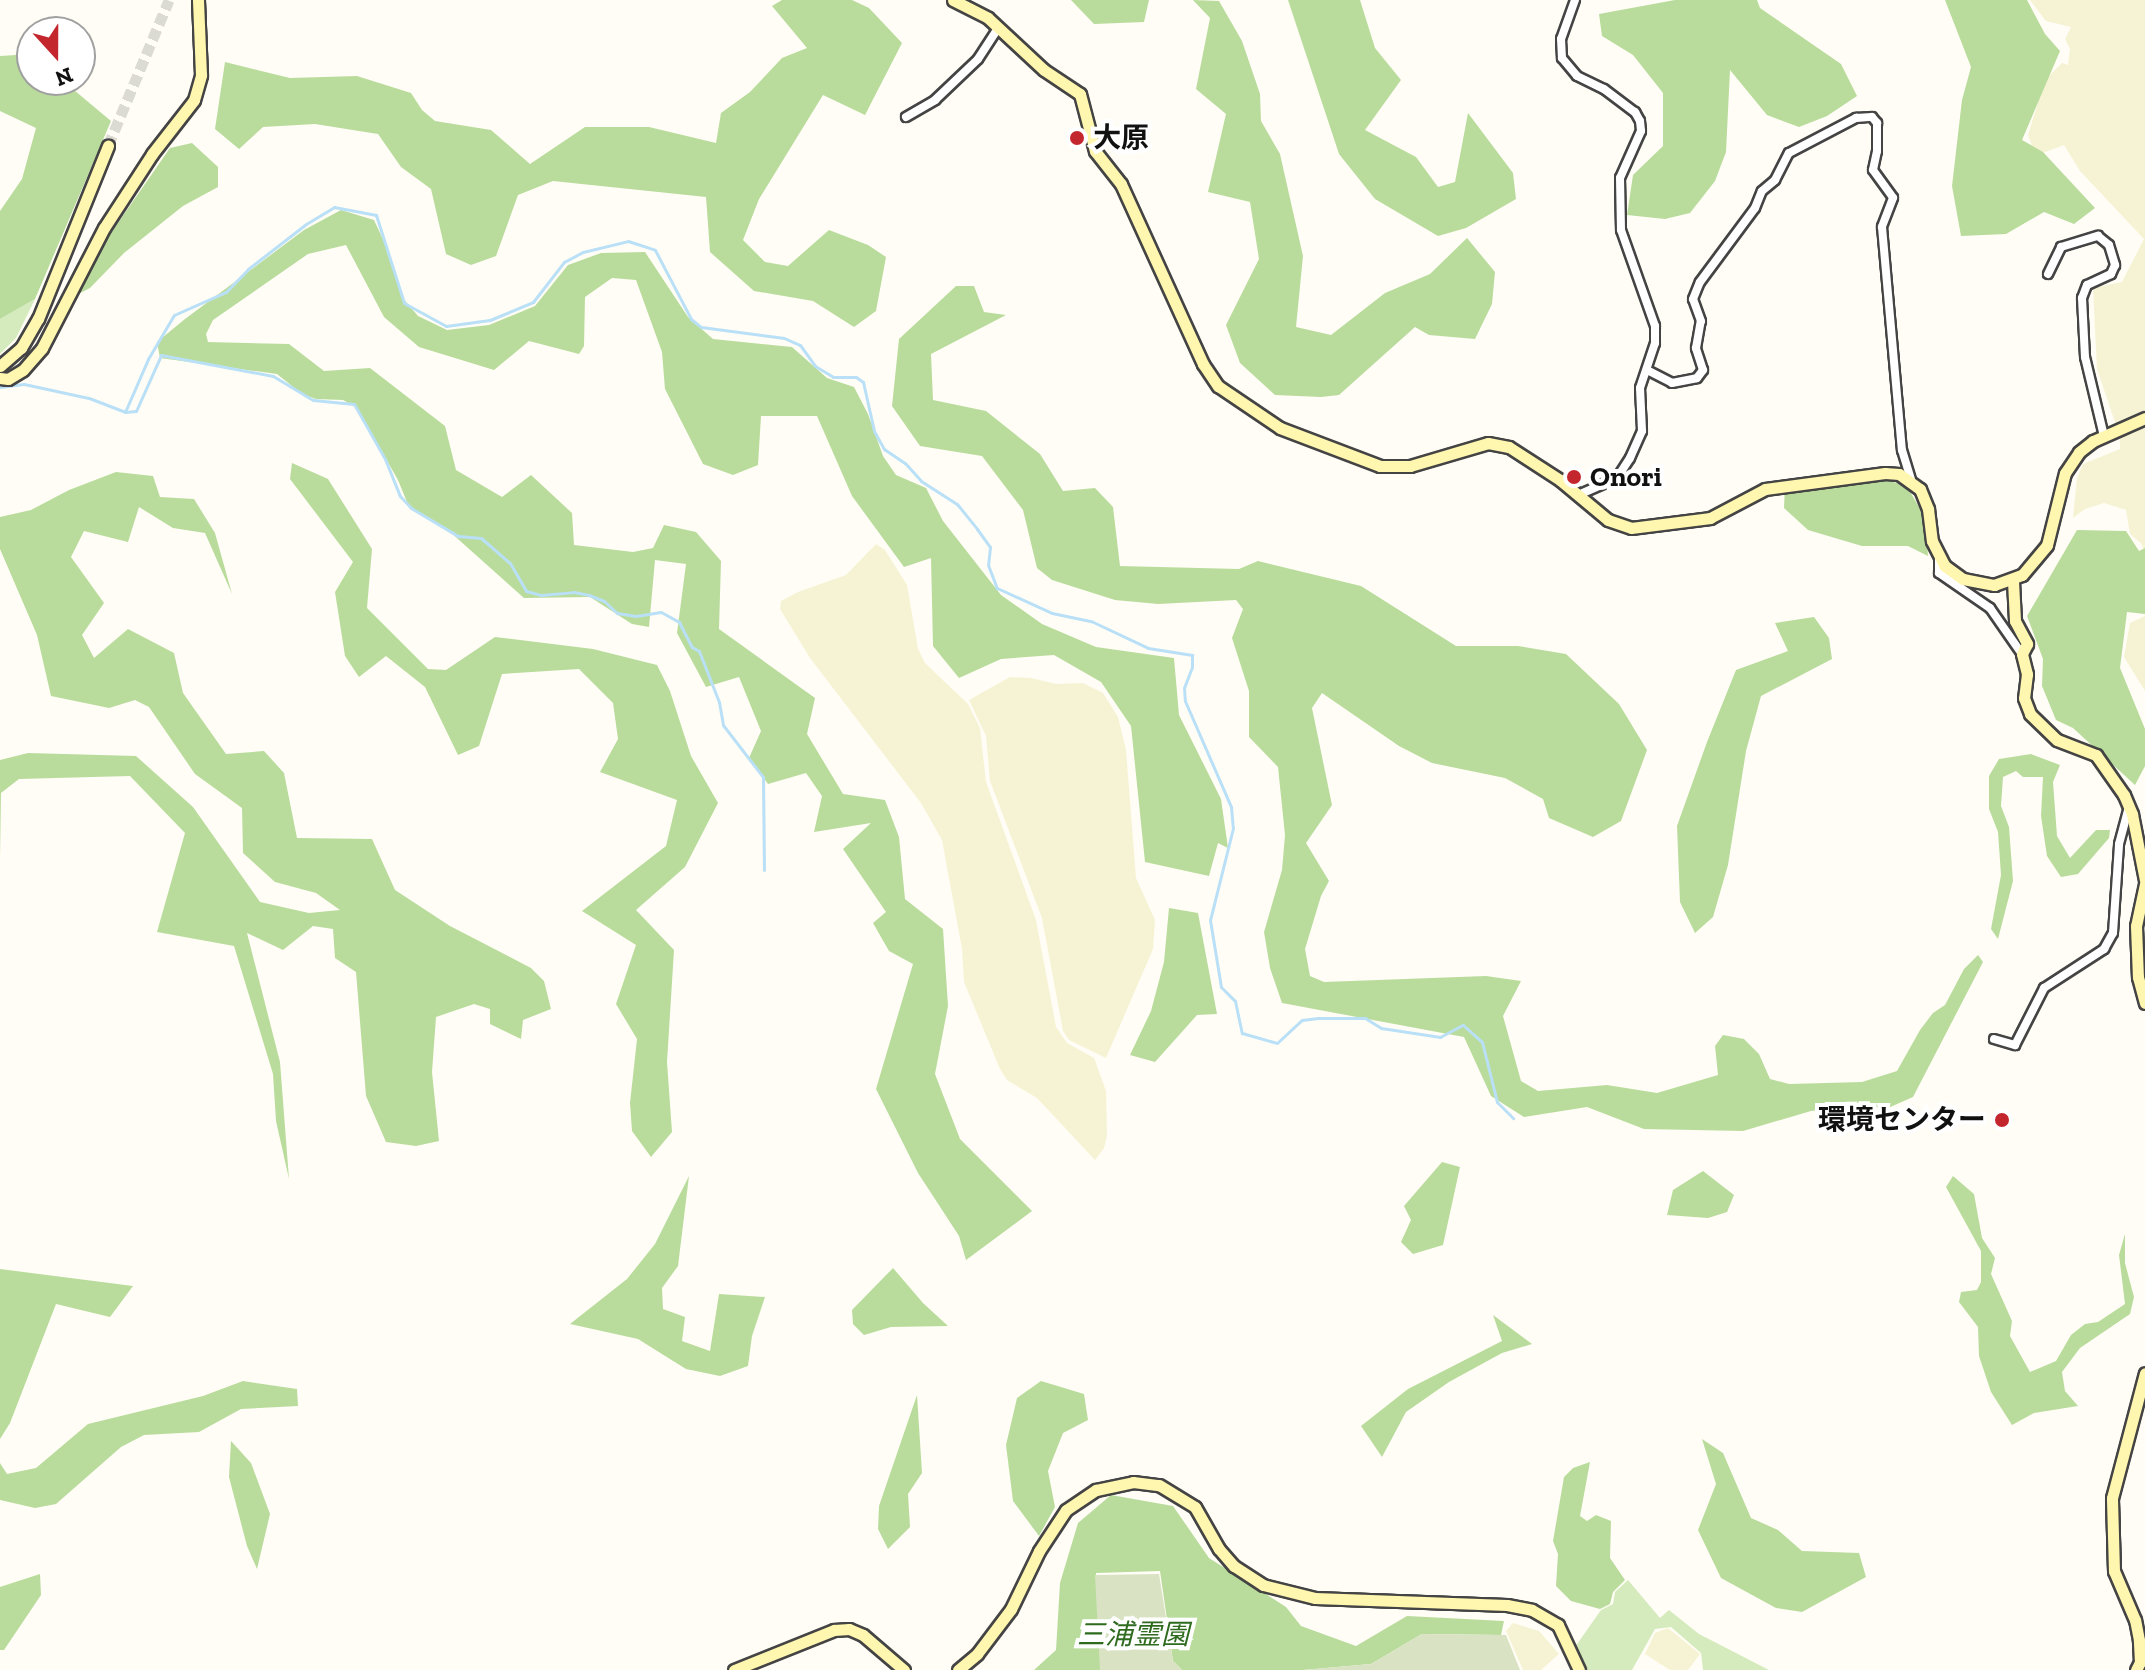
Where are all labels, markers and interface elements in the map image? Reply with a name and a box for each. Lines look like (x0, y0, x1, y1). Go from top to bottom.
north arrow (16, 16, 96, 96)
text: N (51, 61, 77, 93)
place label: 大原 (1093, 121, 1149, 155)
marker: 大原 (1068, 129, 1086, 147)
place label: Onori (1590, 460, 1662, 494)
marker: Onori (1565, 468, 1583, 486)
place label: 環境センター (1818, 1103, 1986, 1137)
marker: 環境センター (1993, 1111, 2011, 1129)
park label: 三浦霊園 (1077, 1618, 1189, 1652)

